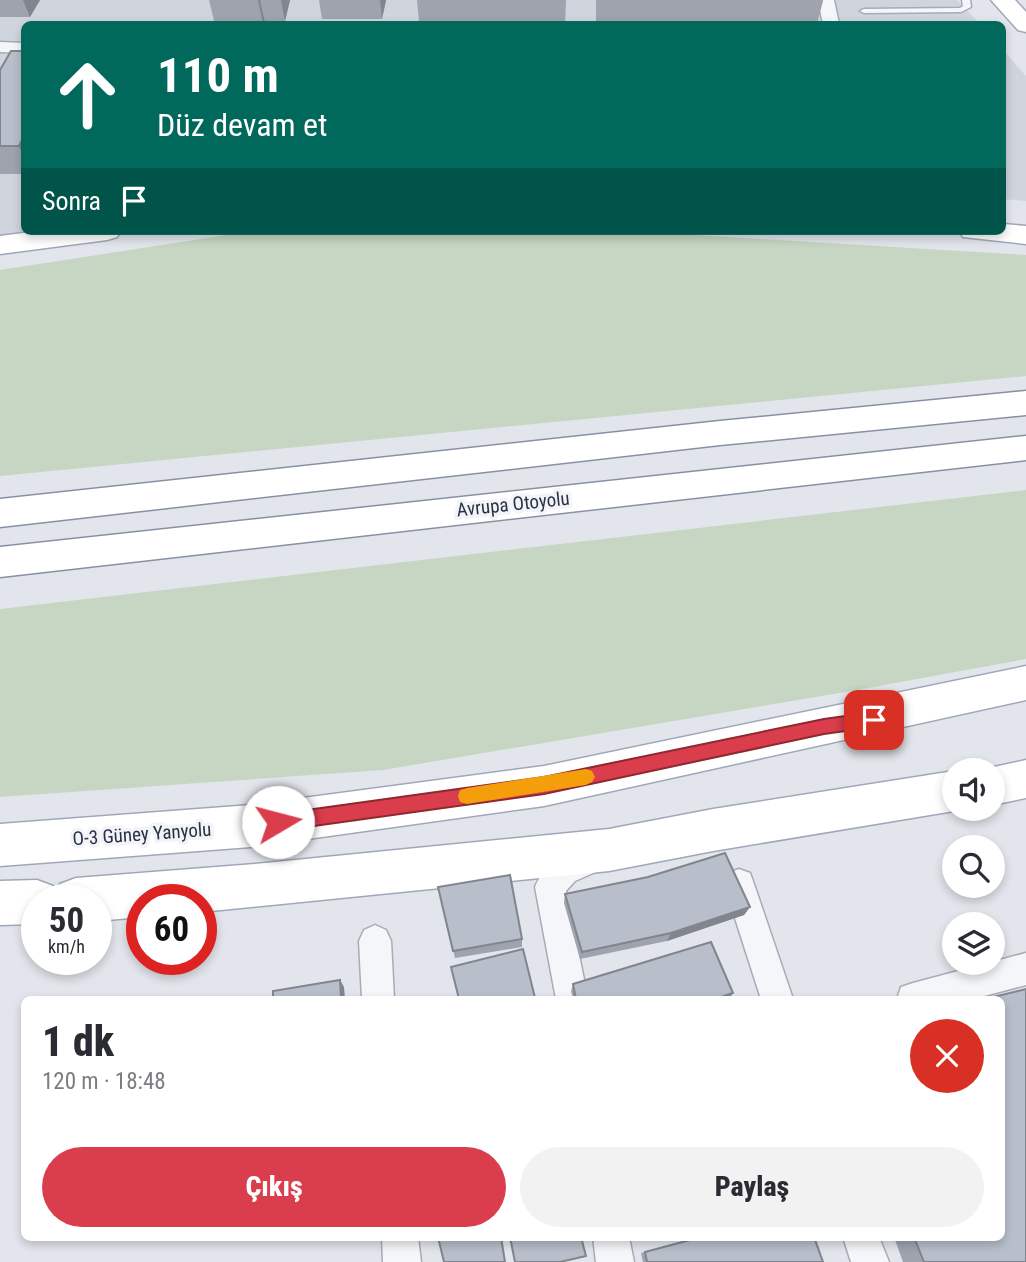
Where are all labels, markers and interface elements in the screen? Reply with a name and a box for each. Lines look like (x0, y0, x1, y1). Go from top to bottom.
text: 110 m (157, 47, 279, 104)
icon: ahead (42, 49, 133, 140)
text: Düz devam et (157, 106, 327, 144)
icon: arrive (115, 182, 153, 220)
text: Sonra (42, 186, 101, 216)
street label: Avrupa Otoyolu (455, 487, 571, 521)
pin (844, 690, 904, 750)
icon: arrive (855, 701, 893, 739)
map controls (942, 758, 1005, 975)
button: sound (942, 758, 1005, 821)
position arrow (241, 785, 315, 859)
street label: O-3 Güney Yanyolu (72, 818, 212, 850)
button: search (942, 835, 1005, 898)
speed limit sign: 60 (126, 884, 217, 975)
text: 50 (49, 900, 84, 941)
button: layers (942, 912, 1005, 975)
text: km/h (48, 936, 85, 957)
text: 1 dk (42, 1017, 114, 1066)
button: close (910, 1019, 984, 1093)
text: 120 m · 18:48 (42, 1068, 166, 1095)
button: Çıkış (42, 1147, 506, 1227)
button: Paylaş (520, 1147, 984, 1227)

